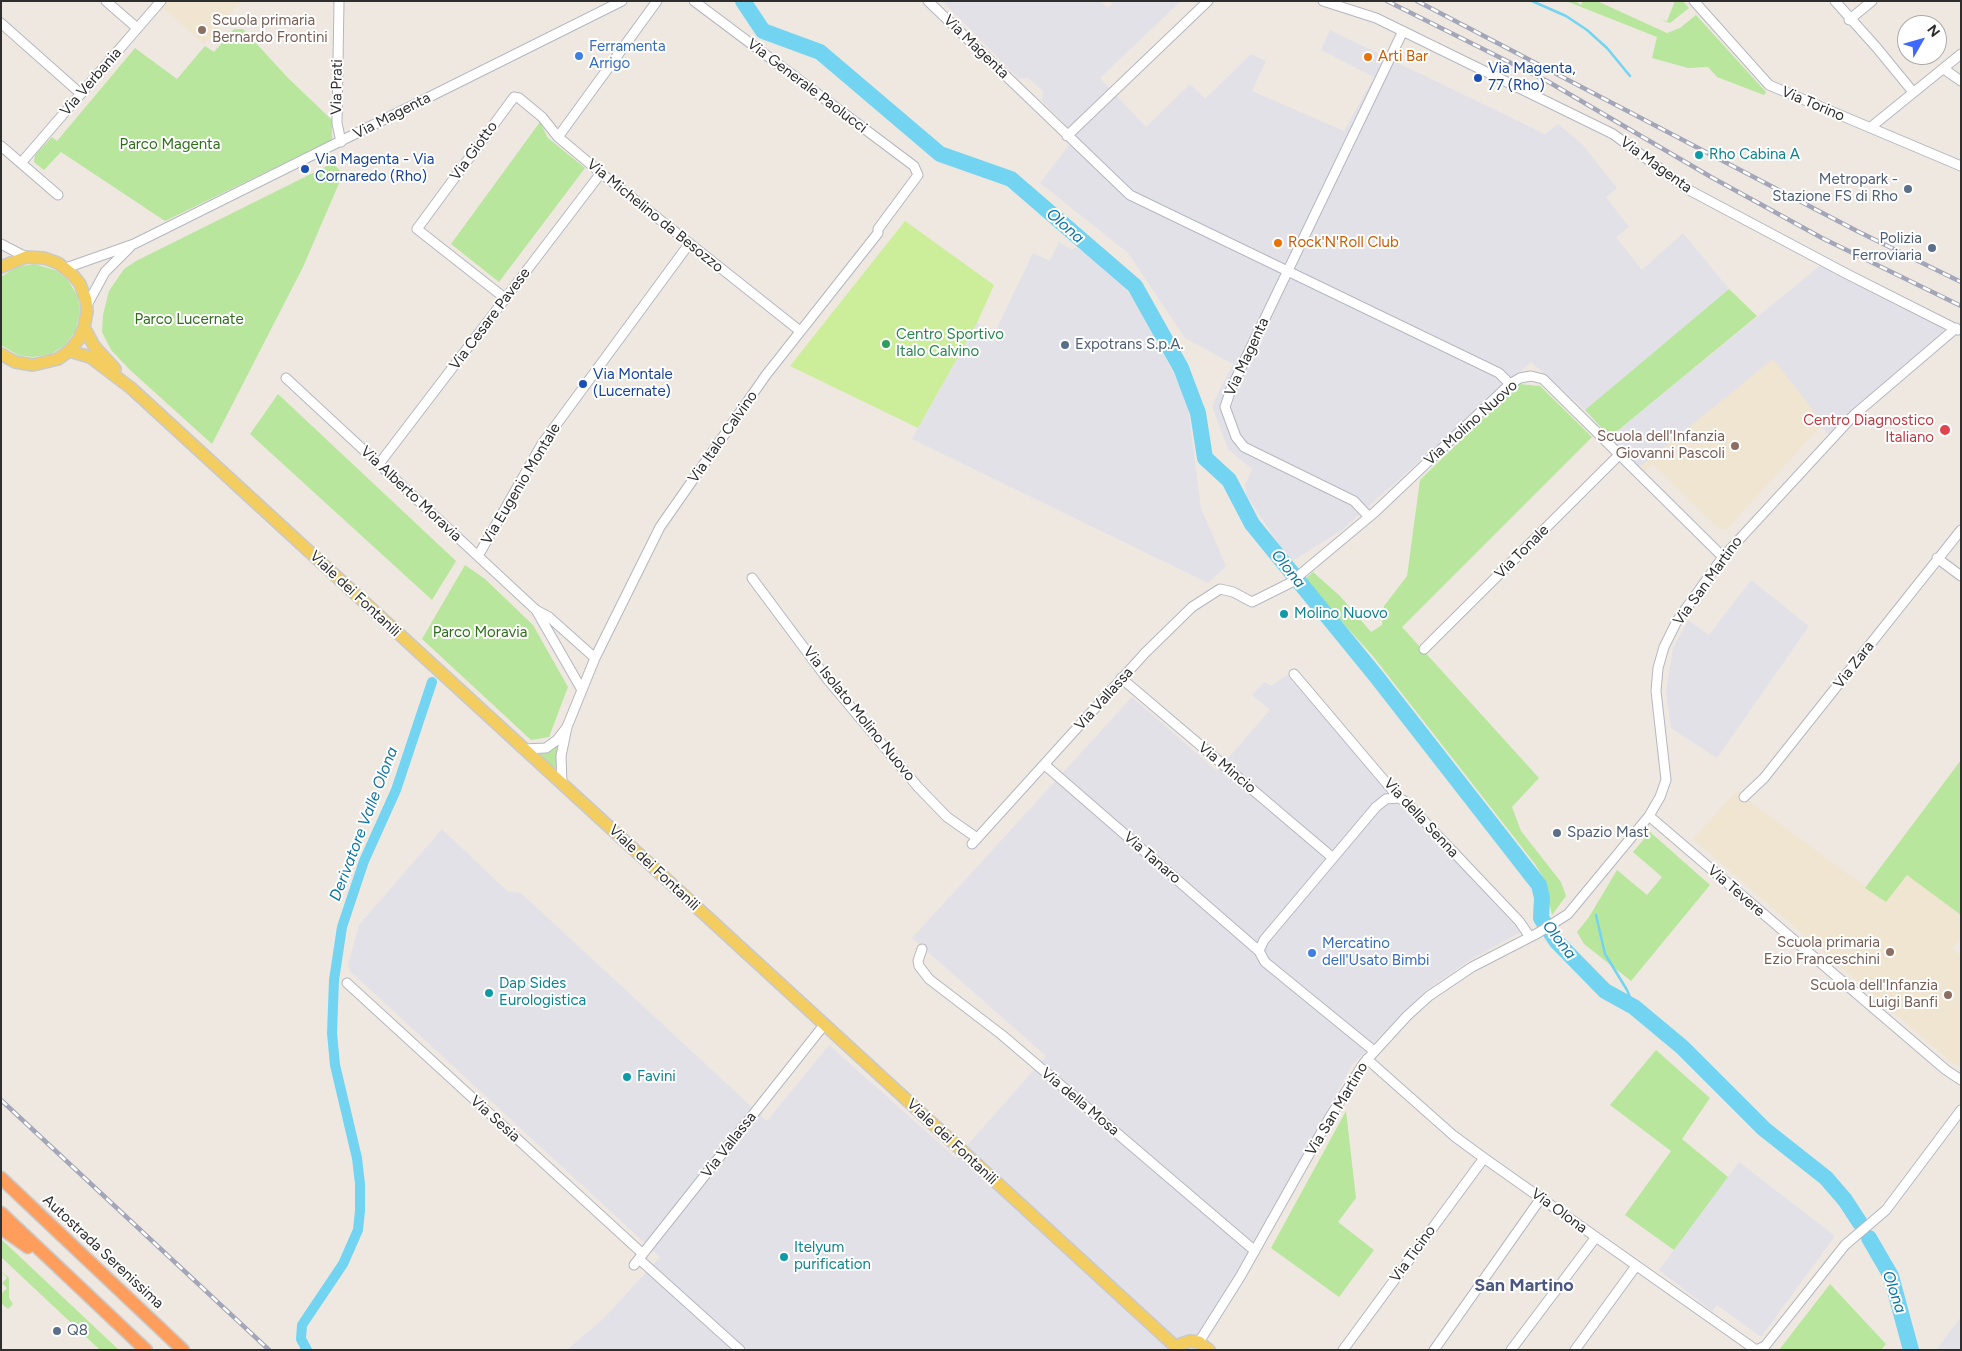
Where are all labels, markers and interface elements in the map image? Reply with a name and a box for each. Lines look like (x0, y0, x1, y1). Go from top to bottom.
street label: Via Magenta (939, 11, 1013, 83)
place label: Scuola primaria Bernardo Frontini (212, 12, 328, 47)
north arrow (1897, 15, 1947, 65)
text: N (1923, 22, 1943, 41)
marker: Scuola primaria Bernardo Frontini (196, 24, 208, 36)
street label: Via Generale Paolucci (743, 35, 871, 137)
place label: Ferramenta Arrigo (589, 38, 666, 73)
street label: Via Verbania (57, 44, 125, 120)
place label: Arti Bar (1378, 48, 1428, 66)
marker: Ferramenta Arrigo (573, 50, 585, 62)
marker: Arti Bar (1362, 51, 1374, 63)
street label: Via Prati (328, 59, 346, 115)
place label: Via Magenta, 77 (Rho) (1488, 60, 1576, 95)
marker: Via Magenta, 77 (Rho) (1472, 72, 1484, 84)
street label: Via Torino (1779, 83, 1847, 125)
street label: Via Magenta (350, 89, 434, 143)
street label: Via Giotto (446, 118, 502, 184)
street label: Via Magenta (1617, 133, 1695, 197)
park label: Parco Magenta (120, 136, 220, 154)
place label: Rho Cabina A (1709, 146, 1800, 164)
marker: Rho Cabina A (1693, 149, 1705, 161)
place label: Via Magenta - Via Cornaredo (Rho) (315, 151, 434, 186)
street label: Via Michelino da Besozzo (583, 155, 727, 277)
marker: Via Magenta - Via Cornaredo (Rho) (299, 163, 311, 175)
place label: Metropark - Stazione FS di Rho (1772, 171, 1898, 206)
marker: Metropark - Stazione FS di Rho (1902, 183, 1914, 195)
water label: Olona (1042, 204, 1088, 248)
place label: Polizia Ferroviaria (1852, 230, 1922, 265)
place label: Rock'N'Roll Club (1288, 234, 1399, 252)
marker: Rock'N'Roll Club (1272, 237, 1284, 249)
marker: Polizia Ferroviaria (1926, 242, 1938, 254)
street label: Via Cesare Pavese (446, 265, 534, 373)
park label: Parco Lucernate (134, 311, 244, 329)
street label: Via Magenta (1221, 315, 1273, 399)
place label: Centro Sportivo Italo Calvino (896, 326, 1004, 361)
place label: Expotrans S.p.A. (1075, 336, 1184, 354)
marker: Centro Sportivo Italo Calvino (880, 338, 892, 350)
marker: Expotrans S.p.A. (1059, 339, 1071, 351)
place label: Via Montale (Lucernate) (593, 366, 673, 401)
street label: Via Molino Nuovo (1421, 377, 1521, 469)
marker: Via Montale (Lucernate) (577, 378, 589, 390)
street label: Via Italo Calvino (685, 387, 761, 487)
place label: Centro Diagnostico Italiano (1803, 412, 1934, 447)
street label: Via Eugenio Montale (478, 420, 564, 548)
marker: Centro Diagnostico Italiano (1938, 423, 1952, 437)
place label: Scuola dell'Infanzia Giovanni Pascoli (1597, 428, 1725, 463)
marker: Scuola dell'Infanzia Giovanni Pascoli (1729, 440, 1741, 452)
street label: Via Alberto Moravia (357, 443, 465, 545)
street label: Via Tonale (1491, 521, 1553, 583)
street label: Via San Martino (1670, 533, 1746, 629)
water label: Olona (1267, 546, 1309, 592)
street label: Viale dei Fontanili (306, 547, 404, 641)
place label: Molino Nuovo (1294, 605, 1388, 623)
marker: Molino Nuovo (1278, 608, 1290, 620)
park label: Parco Moravia (433, 624, 527, 642)
street label: Via Zara (1830, 638, 1878, 692)
street label: Via Isolato Molino Nuovo (799, 643, 919, 785)
street label: Via Vallassa (1071, 664, 1137, 734)
street label: Via Mincio (1194, 739, 1260, 797)
water label: Derivatore Valle Olona (326, 744, 402, 904)
street label: Via della Senna (1380, 775, 1462, 861)
street label: Viale dei Fontanili (605, 821, 703, 915)
place label: Spazio Mast (1567, 824, 1649, 842)
marker: Spazio Mast (1551, 827, 1563, 839)
street label: Via Tanaro (1120, 828, 1184, 888)
street label: Via Tevere (1704, 861, 1768, 921)
water label: Olona (1538, 917, 1580, 963)
place label: Scuola primaria Ezio Franceschini (1764, 934, 1880, 969)
place label: Mercatino dell'Usato Bimbi (1322, 935, 1430, 970)
marker: Scuola primaria Ezio Franceschini (1884, 946, 1896, 958)
marker: Mercatino dell'Usato Bimbi (1306, 947, 1318, 959)
place label: Dap Sides Eurologistica (499, 975, 586, 1010)
place label: Scuola dell'Infanzia Luigi Banfi (1810, 977, 1938, 1012)
marker: Dap Sides Eurologistica (483, 987, 495, 999)
marker: Scuola dell'Infanzia Luigi Banfi (1942, 989, 1954, 1001)
street label: Via San Martino (1302, 1059, 1372, 1159)
street label: Via della Mosa (1037, 1064, 1123, 1140)
place label: Favini (637, 1068, 676, 1086)
marker: Favini (621, 1071, 633, 1083)
street label: Via Sesia (466, 1092, 524, 1146)
street label: Viale dei Fontanili (903, 1095, 1001, 1189)
street label: Via Vallassa (698, 1109, 760, 1181)
street label: Via Olona (1527, 1185, 1591, 1237)
street label: Autostrada Serenissima (39, 1191, 167, 1313)
street label: Via Ticino (1386, 1222, 1440, 1286)
place label: Itelyum purification (794, 1239, 871, 1274)
marker: Itelyum purification (778, 1251, 790, 1263)
water label: Olona (1878, 1268, 1910, 1316)
district label: San Martino (1474, 1275, 1574, 1297)
place label: Q8 (67, 1322, 88, 1340)
marker: Q8 (51, 1325, 63, 1337)

